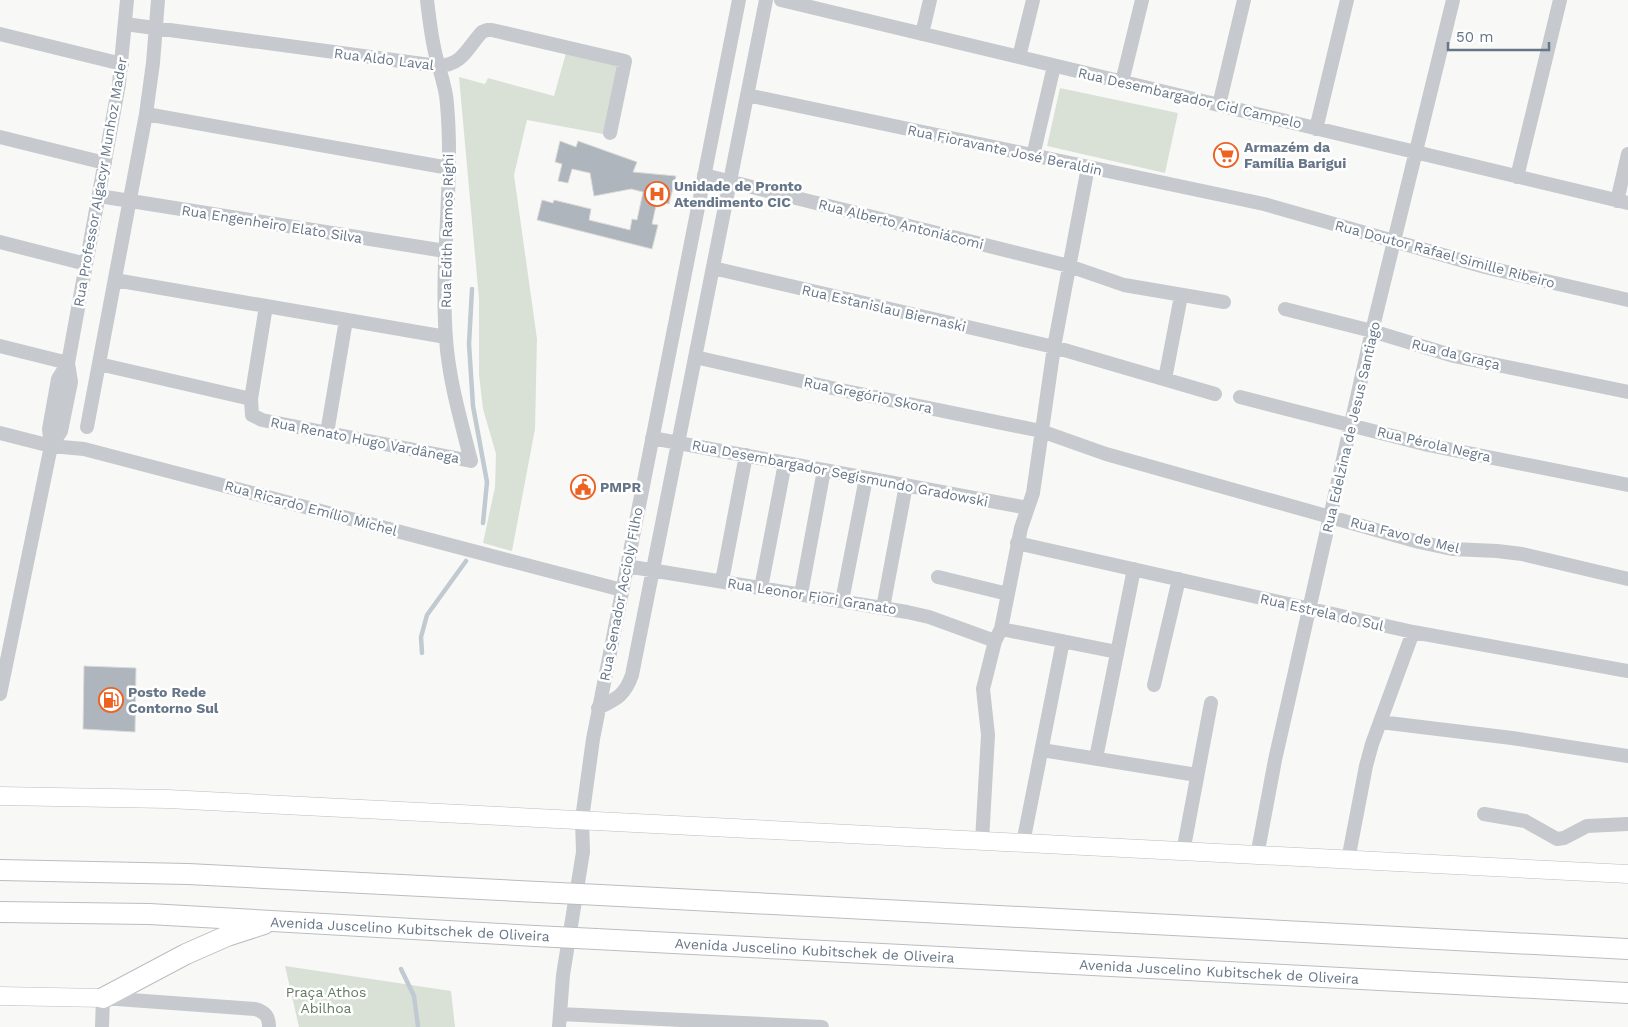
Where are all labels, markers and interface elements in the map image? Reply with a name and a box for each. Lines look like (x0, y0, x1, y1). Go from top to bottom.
scale bar (1448, 20, 1549, 52)
text: 50 m (1456, 28, 1493, 46)
street label: Rua Aldo Laval (333, 45, 436, 73)
street label: Rua Professor Algacyr Munhoz Mader (70, 56, 130, 308)
street label: Rua Desembargador Cid Campelo (1077, 64, 1303, 132)
street label: Rua Fioravante José Beraldin (906, 122, 1104, 178)
place label: Armazém da Família Barigui (1244, 139, 1346, 171)
supermarket icon: Armazém da Família Barigui (1213, 142, 1239, 168)
street label: Rua Edith Ramos Righi (438, 154, 456, 308)
place label: Unidade de Pronto Atendimento CIC (674, 178, 802, 210)
hospital icon: Unidade de Pronto Atendimento CIC (644, 181, 670, 207)
street label: Rua Alberto Antoniácomi (817, 196, 985, 252)
street label: Rua Engenheiro Elato Silva (181, 202, 364, 246)
street label: Rua Doutor Rafael Simille Ribeiro (1333, 217, 1557, 291)
street label: Rua Estanislau Biernaski (800, 281, 968, 335)
street label: Rua Edelzina de Jesus Santiago (1319, 320, 1383, 534)
street label: Rua da Graça (1410, 335, 1502, 373)
street label: Rua Gregório Skora (802, 374, 934, 416)
street label: Rua Renato Hugo Vardânega (269, 414, 461, 466)
street label: Rua Pérola Negra (1376, 423, 1493, 465)
street label: Rua Desembargador Segismundo Gradowski (691, 436, 989, 510)
public building icon: PMPR (570, 474, 596, 500)
street label: Rua Ricardo Emílio Michel (223, 477, 400, 539)
place label: PMPR (600, 479, 641, 495)
street label: Rua Senador Accioly Filho (596, 506, 646, 682)
street label: Rua Favo de Mel (1349, 514, 1462, 556)
street label: Rua Leonor Fiori Granato (726, 575, 898, 617)
street label: Rua Estrela do Sul (1259, 590, 1386, 634)
place label: Posto Rede Contorno Sul (128, 684, 219, 716)
fuel station icon: Posto Rede Contorno Sul (98, 687, 124, 713)
street label: Avenida Juscelino Kubitschek de Oliveira (270, 914, 550, 944)
street label: Avenida Juscelino Kubitschek de Oliveira (674, 935, 955, 966)
street label: Avenida Juscelino Kubitschek de Oliveira (1079, 956, 1359, 987)
park label: Praça Athos Abilhoa (286, 984, 366, 1016)

